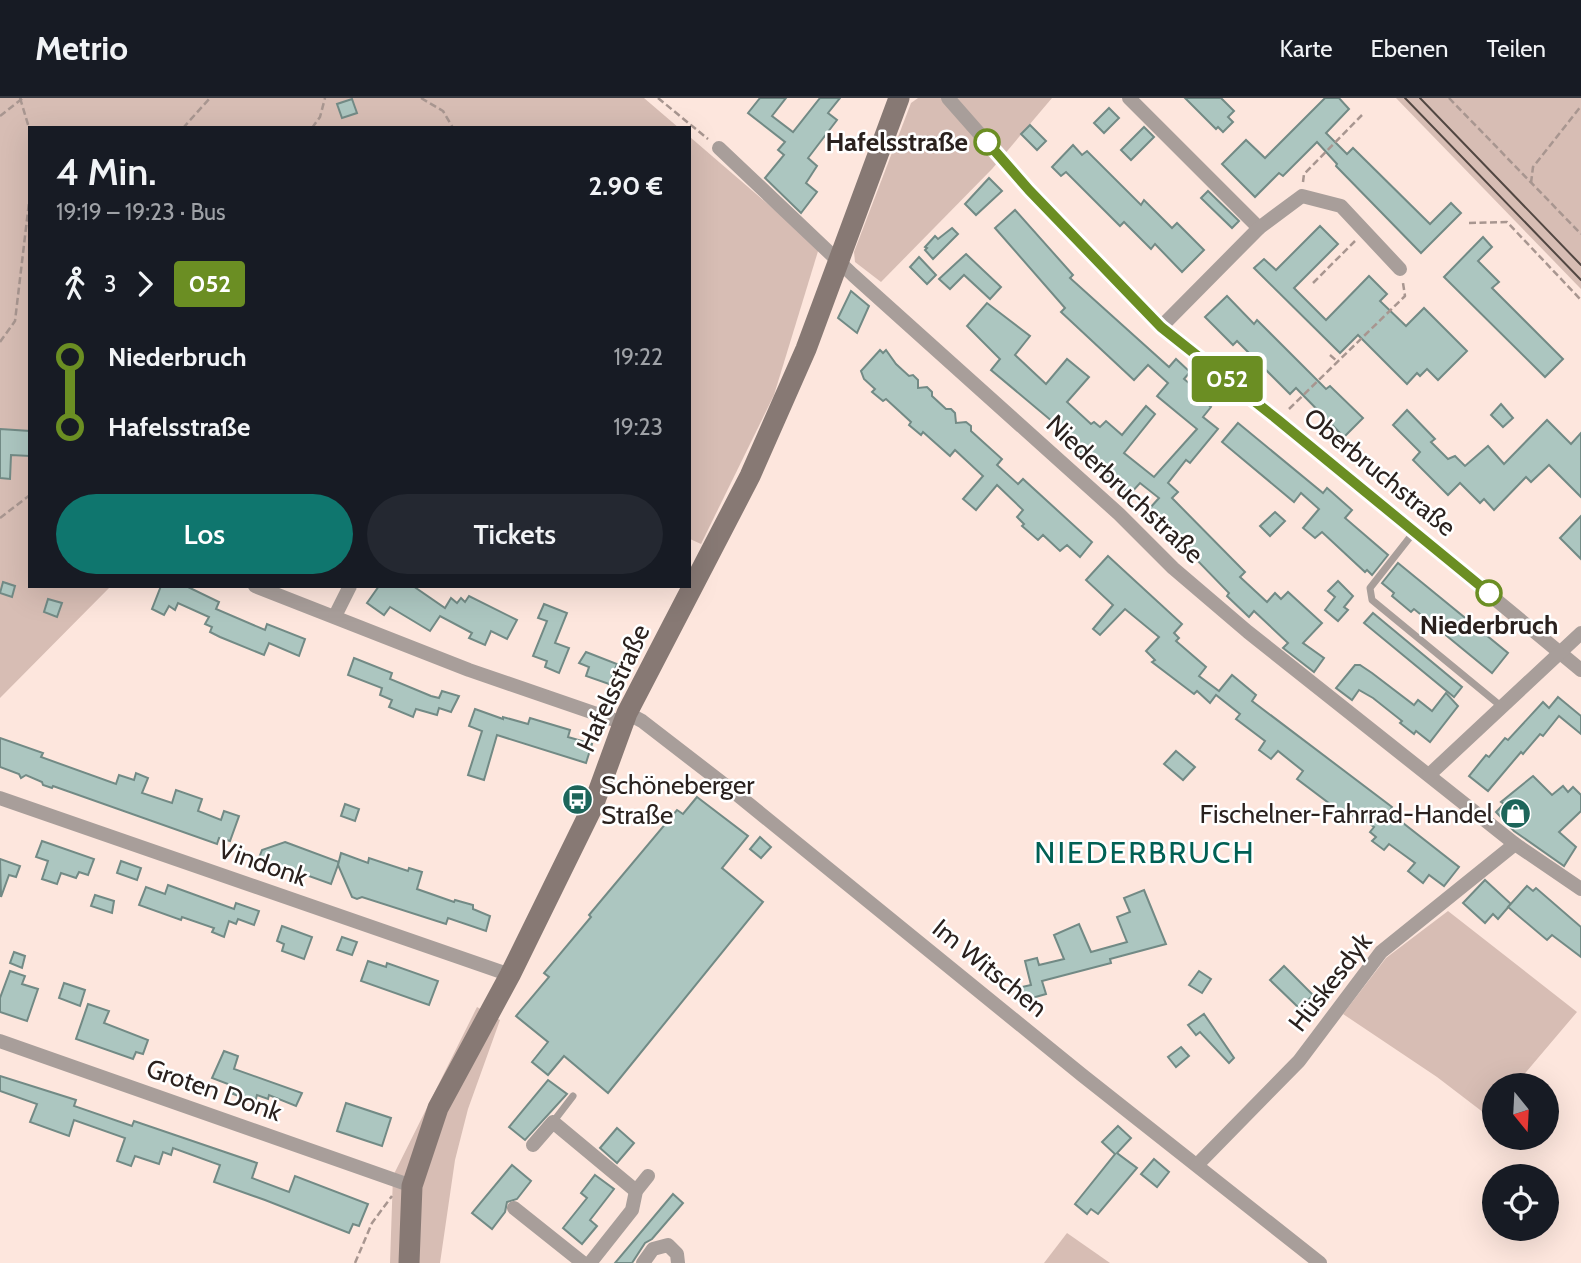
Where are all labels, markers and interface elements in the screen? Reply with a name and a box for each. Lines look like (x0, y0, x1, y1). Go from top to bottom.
text: Metrio (35, 28, 128, 68)
text: Karte (1279, 34, 1332, 63)
text: Ebenen (1370, 34, 1448, 63)
text: Teilen (1486, 34, 1546, 63)
place label: Hafelsstraße (826, 126, 968, 158)
marker: Hafelsstraße (974, 129, 1000, 155)
text: 4 Min. (56, 148, 157, 195)
text: 2.90 € (588, 170, 663, 202)
text: 19:19 – 19:23 · Bus (56, 198, 226, 226)
icon: walk (56, 265, 94, 303)
icon: forward (126, 265, 164, 303)
text: 052 (188, 269, 231, 298)
text: 3 (104, 270, 116, 298)
text: Niederbruch (108, 341, 247, 373)
text: 19:22 (614, 343, 663, 371)
line badge: 052 (1187, 356, 1267, 402)
text: 052 (1206, 364, 1248, 393)
street label: Oberbruchstraße (1298, 401, 1462, 543)
street label: Niederbruchstraße (1040, 408, 1210, 570)
text: Hafelsstraße (108, 411, 250, 443)
text: 19:23 (613, 413, 663, 441)
button: Los (56, 494, 353, 574)
button: Tickets (367, 494, 663, 574)
marker: Niederbruch (1476, 580, 1502, 606)
place label: Niederbruch (1420, 609, 1558, 641)
street label: Hafelsstraße (570, 619, 656, 757)
place label: Schöneberger Straße (601, 769, 755, 831)
bus stop icon: Schöneberger Straße (561, 783, 595, 817)
shop icon: Fischelner-Fahrrad-Handel (1499, 797, 1533, 831)
place label: Fischelner-Fahrrad-Handel (1200, 798, 1493, 830)
street label: Vindonk (214, 833, 312, 893)
district label: NIEDERBRUCH (1034, 834, 1256, 871)
street label: Im Witschen (926, 912, 1054, 1024)
street label: Hüskesdyk (1281, 926, 1379, 1038)
street label: Groten Donk (142, 1052, 286, 1128)
north arrow (1482, 1073, 1559, 1150)
map controls (1482, 1073, 1559, 1241)
button: locate (1482, 1164, 1559, 1241)

